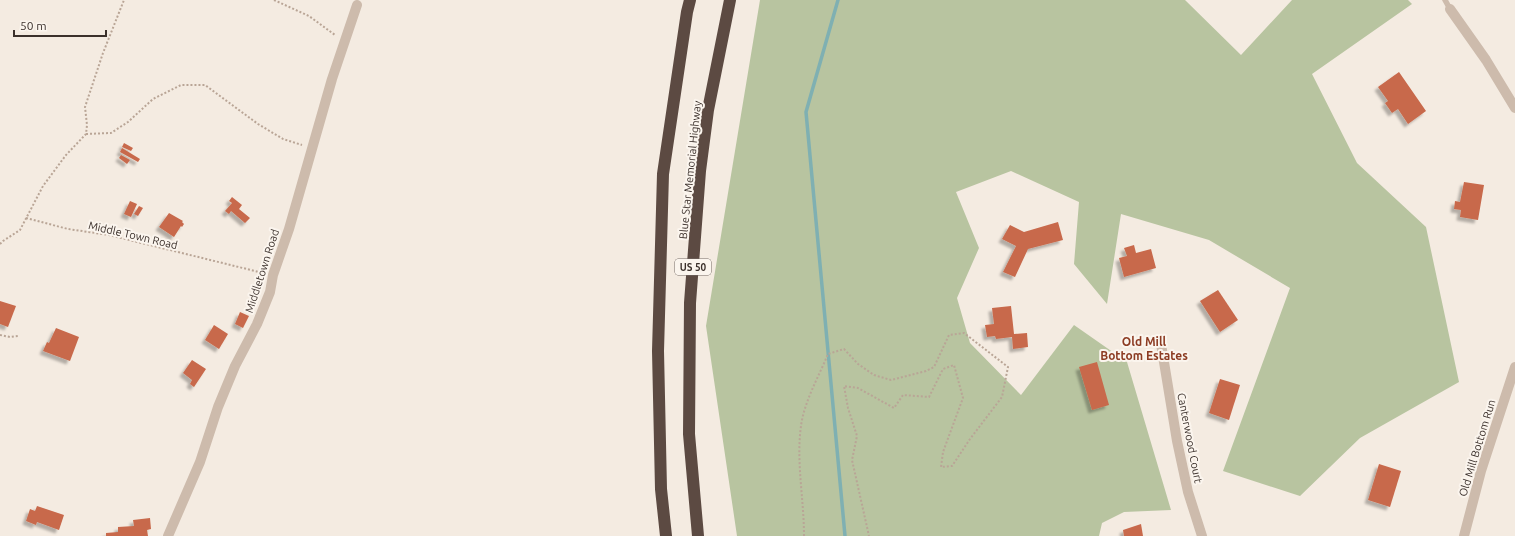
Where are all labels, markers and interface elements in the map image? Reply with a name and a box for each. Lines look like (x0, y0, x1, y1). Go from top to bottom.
scale bar (14, 12, 106, 38)
text: 50 m (20, 19, 47, 32)
street label: Blue Star Memorial Highway (677, 100, 703, 240)
street label: Middle Town Road (87, 219, 179, 251)
street label: Middletown Road (243, 228, 281, 314)
road number: US 50 (675, 259, 711, 275)
district label: Old Mill Bottom Estates (1100, 335, 1188, 362)
street label: Canterwood Court (1175, 392, 1205, 485)
street label: Old Mill Bottom Run (1457, 398, 1497, 498)

